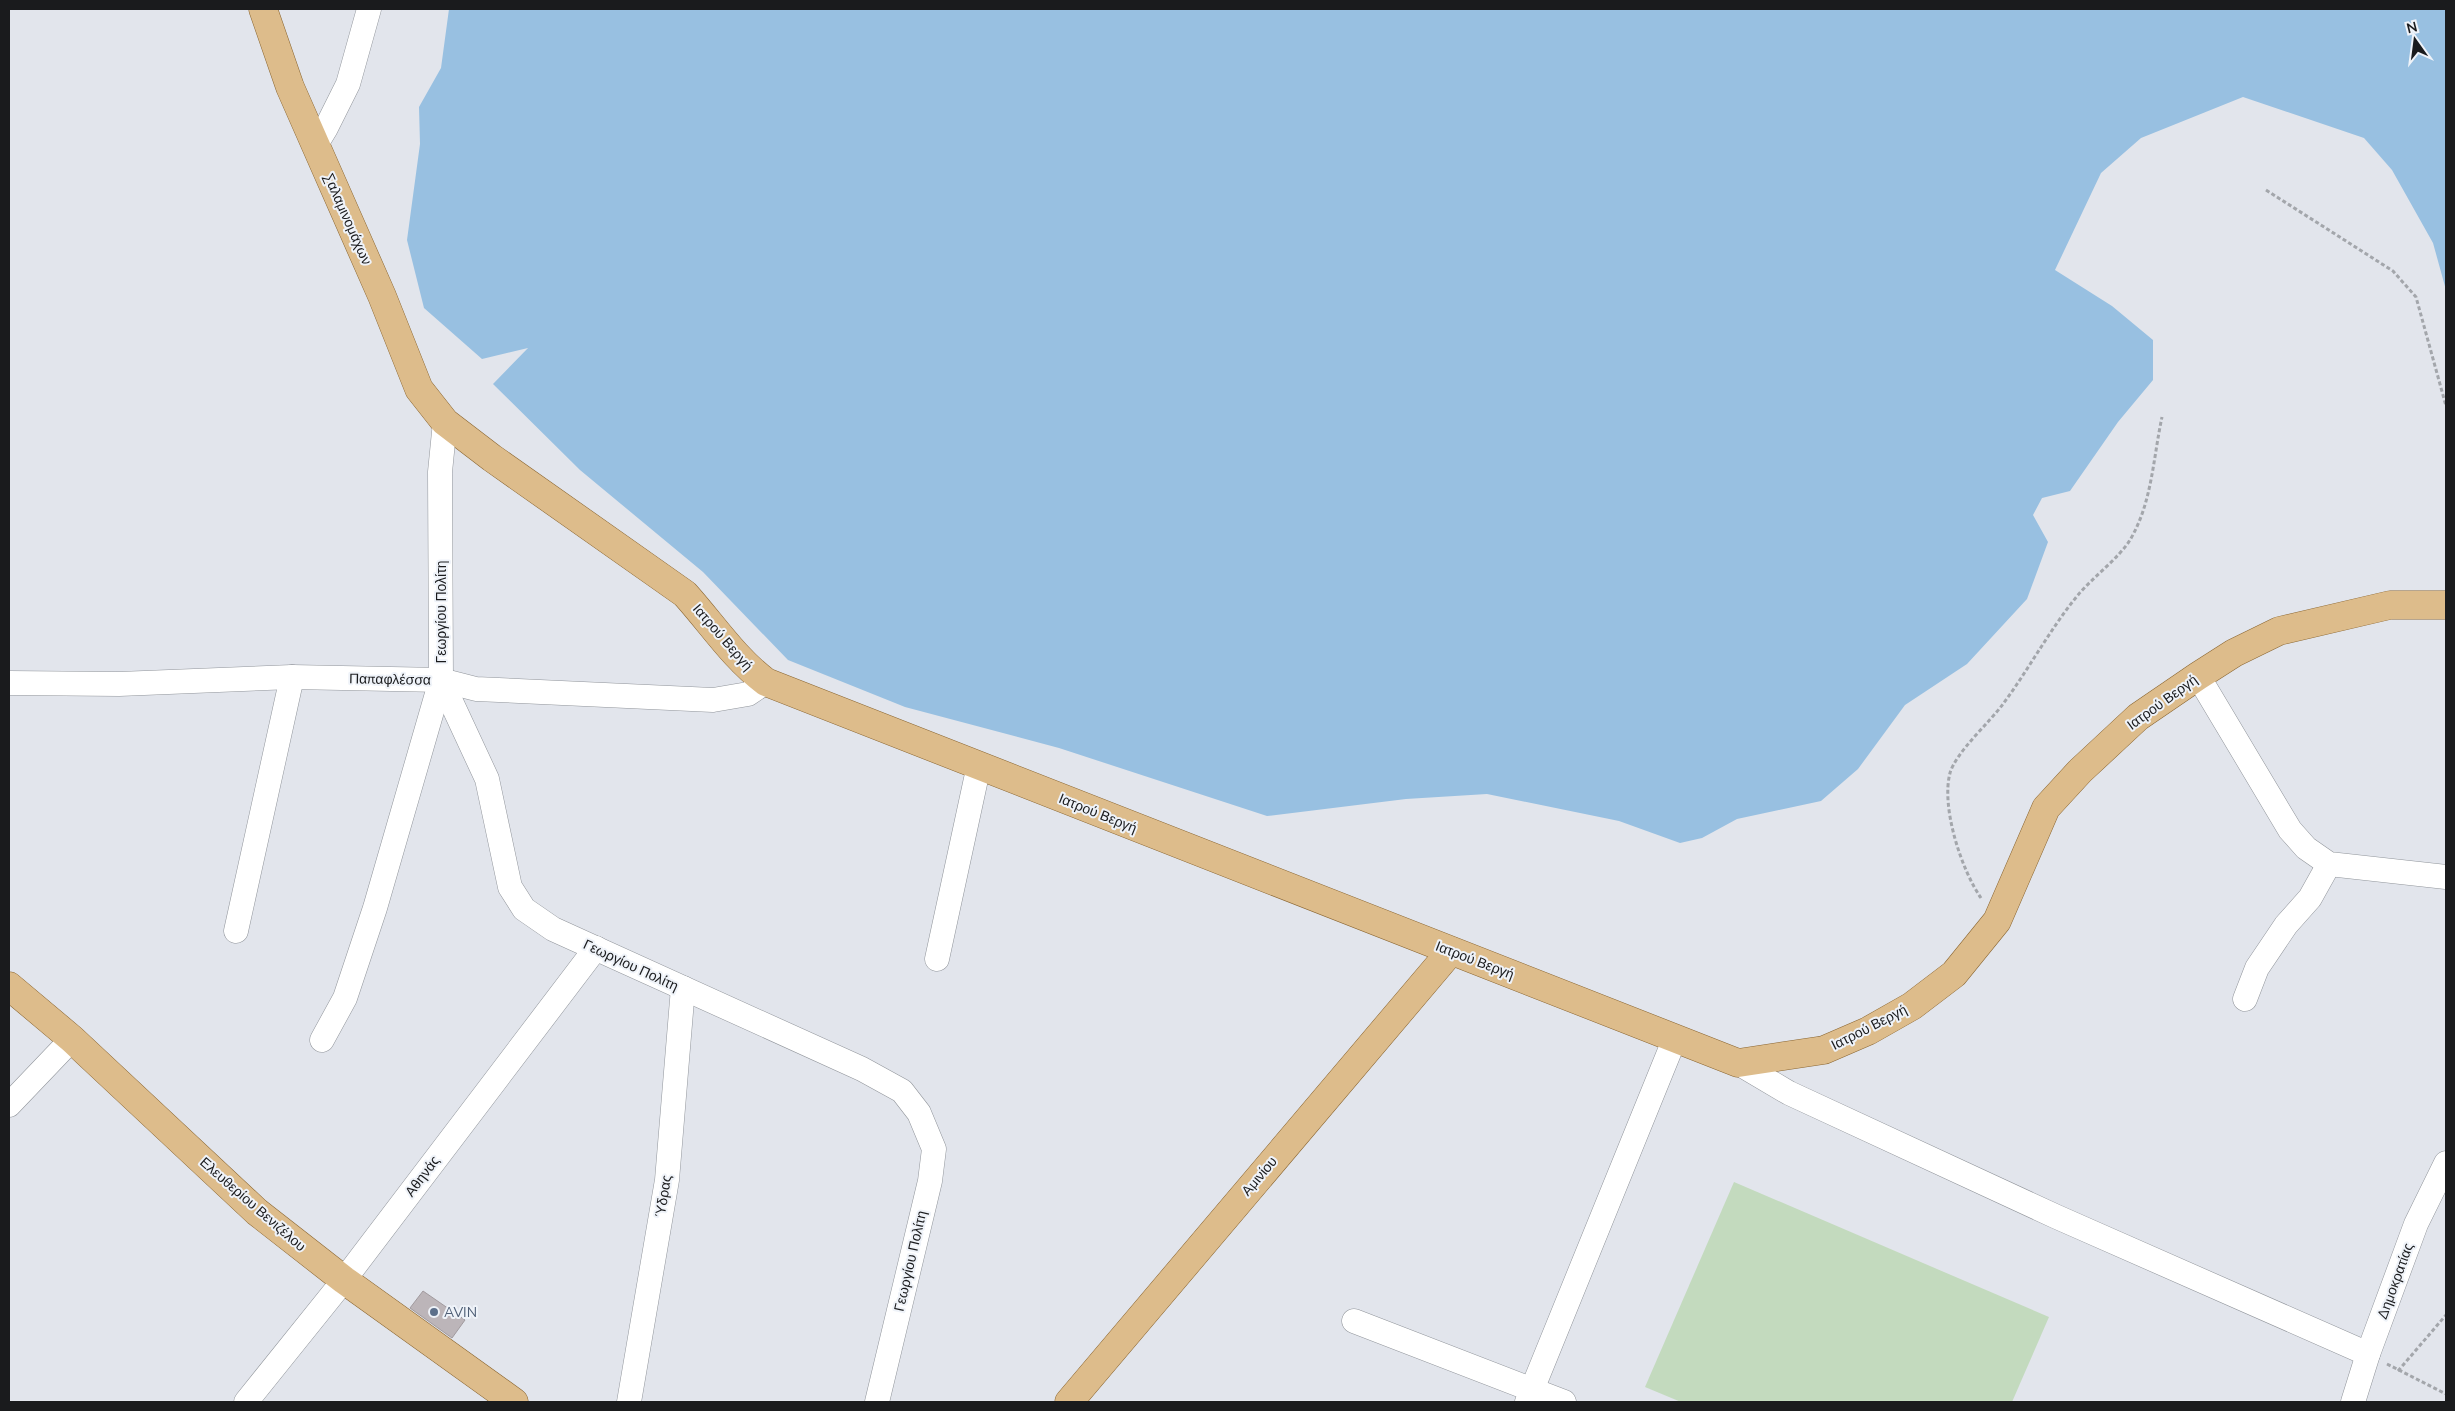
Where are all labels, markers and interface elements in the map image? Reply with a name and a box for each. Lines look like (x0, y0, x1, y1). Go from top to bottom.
north arrow (2390, 15, 2440, 65)
text: N (2405, 17, 2419, 38)
street label: Σαλαμινομάχων (319, 171, 376, 268)
street label: Γεωργίου Πολίτη (432, 560, 451, 664)
street label: Ιατρού Βεργή (688, 600, 757, 675)
street label: Παπαφλέσσα (349, 669, 431, 690)
street label: Ιατρού Βεργή (2123, 670, 2201, 734)
street label: Ιατρού Βεργή (1056, 789, 1140, 838)
street label: Γεωργίου Πολίτη (580, 935, 682, 996)
street label: Ιατρού Βεργή (1433, 937, 1517, 984)
street label: Ιατρού Βεργή (1828, 1000, 1910, 1055)
street label: Αθηνάς (401, 1152, 444, 1201)
street label: Ελευθερίου Βενιζέλου (196, 1153, 310, 1256)
street label: Αμινίου (1237, 1153, 1281, 1200)
street label: Ύδρας (651, 1173, 676, 1219)
street label: Γεωργίου Πολίτη (890, 1209, 931, 1313)
street label: Δημοκρατίας (2373, 1240, 2418, 1322)
place label: AVIN (444, 1303, 477, 1322)
marker: AVIN (428, 1306, 440, 1318)

